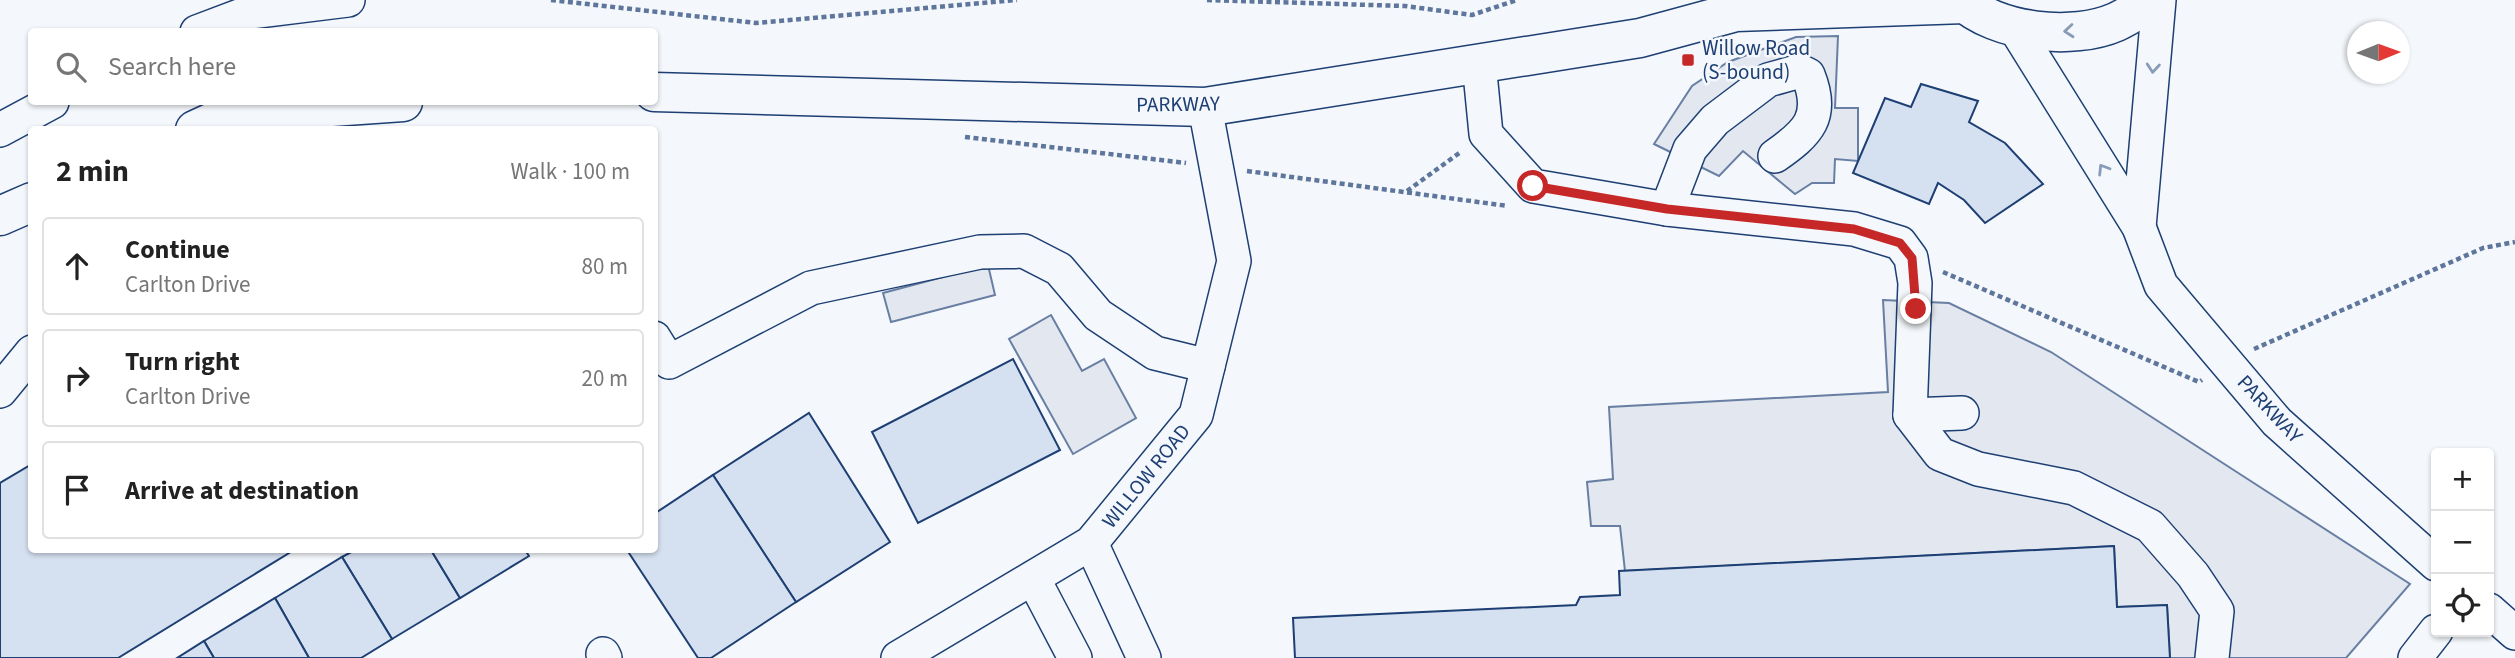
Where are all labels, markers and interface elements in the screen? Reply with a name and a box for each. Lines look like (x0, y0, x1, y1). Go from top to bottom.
north arrow (2347, 21, 2410, 84)
one-way arrow (2063, 23, 2074, 38)
search box (28, 28, 658, 105)
place label: Willow Road (S-bound) (1702, 33, 1810, 87)
icon: search (52, 48, 90, 86)
text: Search here (108, 48, 236, 85)
marker: Willow Road (S-bound) (1680, 52, 1696, 68)
one-way arrow (2146, 63, 2161, 74)
street label: PARKWAY (1136, 88, 1221, 120)
text: 2 min (56, 150, 129, 193)
text: Walk · 100 m (511, 155, 630, 188)
one-way arrow (2098, 164, 2111, 177)
route start (1517, 170, 1548, 201)
text: Continue (125, 231, 230, 268)
icon: ahead (58, 247, 96, 285)
text: 80 m (581, 250, 628, 283)
text: Carlton Drive (125, 268, 251, 301)
route end (1900, 293, 1931, 324)
text: Turn right (125, 343, 240, 380)
icon: right (58, 359, 96, 397)
text: 20 m (581, 362, 628, 395)
street label: PARKWAY (2230, 368, 2310, 451)
text: Carlton Drive (125, 380, 251, 413)
street label: WILLOW ROAD (1095, 417, 1197, 535)
map controls (2431, 448, 2494, 637)
button: + (2431, 448, 2494, 511)
icon: arrive (58, 471, 96, 509)
text: Arrive at destination (125, 472, 359, 509)
button: − (2431, 511, 2494, 574)
button: locate (2431, 574, 2494, 637)

